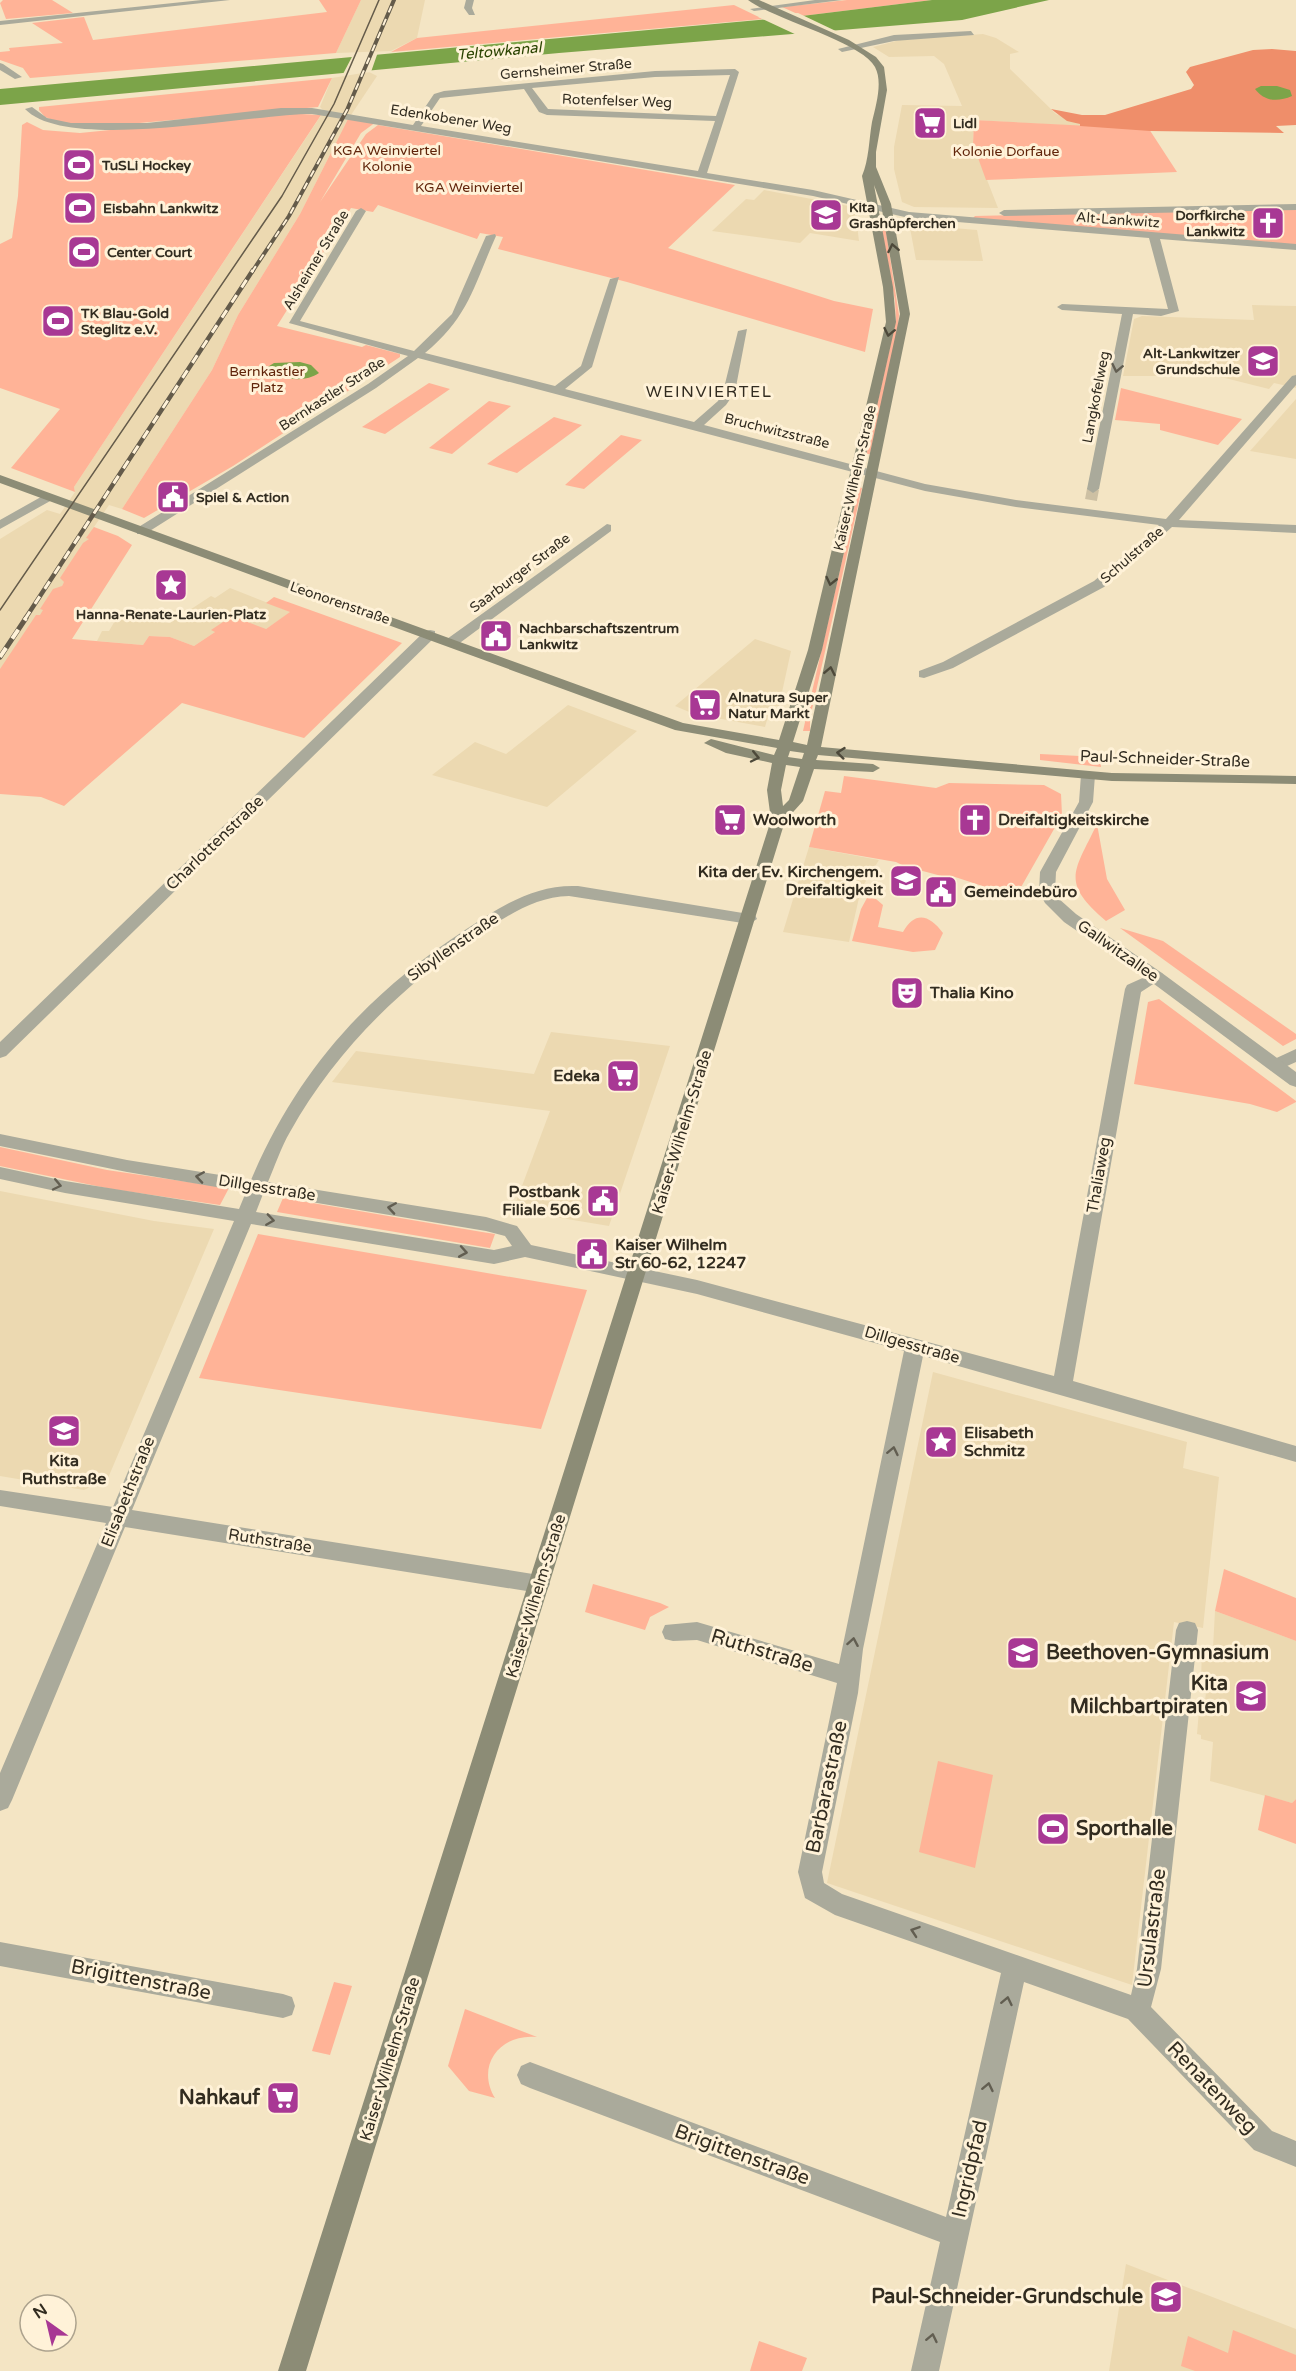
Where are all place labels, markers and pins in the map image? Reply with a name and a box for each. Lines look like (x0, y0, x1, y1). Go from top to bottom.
supermarket icon: Lidl (912, 105, 948, 141)
place label: Lidl (953, 115, 977, 132)
sports icon: TuSLi Hockey (61, 147, 97, 183)
place label: TuSLi Hockey (101, 157, 192, 174)
sports icon: Eisbahn Lankwitz (62, 190, 98, 226)
school or university icon: Kita Grashüpferchen (808, 197, 844, 233)
place label: Kita Grashüpferchen (849, 199, 956, 232)
place label: Eisbahn Lankwitz (103, 200, 219, 217)
church icon: Dorfkirche Lankwitz (1250, 205, 1286, 241)
place label: Dorfkirche Lankwitz (1175, 207, 1245, 240)
sports icon: Center Court (66, 234, 102, 270)
place label: Center Court (107, 244, 193, 261)
sports icon: TK Blau-Gold Steglitz e.V. (40, 303, 76, 339)
place label: TK Blau-Gold Steglitz e.V. (80, 305, 169, 338)
school or university icon: Alt-Lankwitzer Grundschule (1245, 343, 1281, 379)
place label: Alt-Lankwitzer Grundschule (1143, 345, 1241, 378)
public building icon: Spiel & Action (155, 479, 191, 515)
place label: Spiel & Action (196, 489, 289, 506)
place icon: Hanna-Renate-Laurien-Platz (153, 567, 189, 603)
place label: Hanna-Renate-Laurien-Platz (76, 606, 266, 623)
public building icon: Nachbarschaftszentrum Lankwitz (478, 618, 514, 654)
place label: Nachbarschaftszentrum Lankwitz (519, 620, 679, 653)
supermarket icon: Alnatura Super Natur Markt (687, 687, 723, 723)
place label: Alnatura Super Natur Markt (728, 689, 829, 722)
supermarket icon: Woolworth (712, 802, 748, 838)
church icon: Dreifaltigkeitskirche (957, 802, 993, 838)
place label: Woolworth (753, 810, 836, 830)
place label: Dreifaltigkeitskirche (998, 810, 1149, 830)
place label: Kita der Ev. Kirchengem. Dreifaltigkeit (698, 862, 884, 900)
school or university icon: Kita der Ev. Kirchengem. Dreifaltigkeit (888, 863, 924, 899)
public building icon: Gemeindebüro (923, 874, 959, 910)
place label: Gemeindebüro (964, 882, 1078, 902)
theatre icon: Thalia Kino (889, 975, 925, 1011)
place label: Thalia Kino (929, 983, 1014, 1003)
supermarket icon: Edeka (605, 1058, 641, 1094)
place label: Edeka (553, 1066, 600, 1086)
place label: Postbank Filiale 506 (502, 1182, 580, 1220)
public building icon: Postbank Filiale 506 (585, 1183, 621, 1219)
place label: Kaiser Wilhelm Str 60-62, 12247 (615, 1235, 746, 1273)
public building icon: Kaiser Wilhelm Str 60-62, 12247 (574, 1236, 610, 1272)
school or university icon: Kita Ruthstraße (46, 1413, 82, 1449)
place label: Elisabeth Schmitz (964, 1423, 1034, 1461)
place icon: Elisabeth Schmitz (923, 1424, 959, 1460)
place label: Kita Ruthstraße (22, 1451, 106, 1489)
school or university icon: Beethoven-Gymnasium (1005, 1635, 1041, 1671)
place label: Beethoven-Gymnasium (1046, 1641, 1269, 1665)
place label: Kita Milchbartpiraten (1070, 1672, 1228, 1719)
school or university icon: Kita Milchbartpiraten (1233, 1678, 1269, 1714)
sports icon: Sporthalle (1035, 1811, 1071, 1847)
place label: Sporthalle (1076, 1817, 1173, 1841)
supermarket icon: Nahkauf (265, 2080, 301, 2116)
place label: Nahkauf (179, 2086, 260, 2110)
school or university icon: Paul-Schneider-Grundschule (1148, 2279, 1184, 2315)
place label: Paul-Schneider-Grundschule (871, 2285, 1143, 2309)

